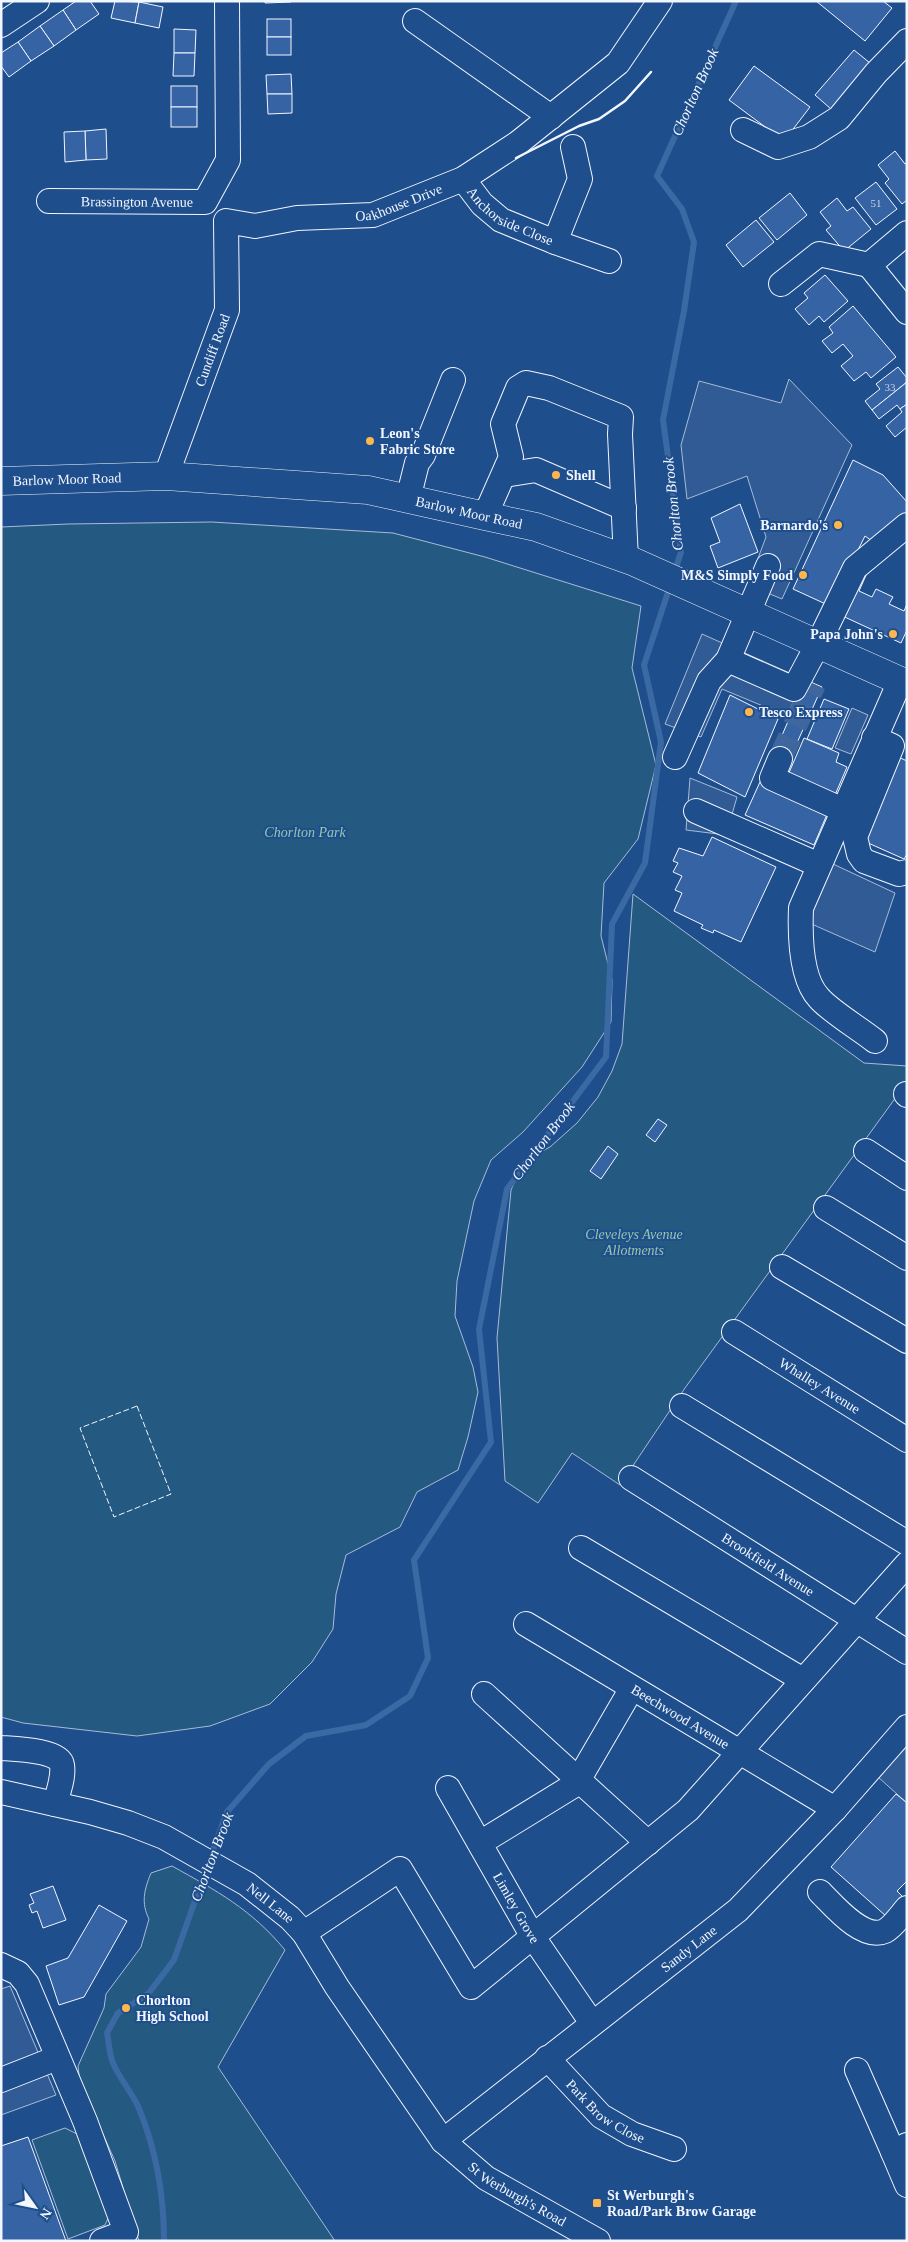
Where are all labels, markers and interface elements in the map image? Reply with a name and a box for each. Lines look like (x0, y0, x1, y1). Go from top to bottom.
water label: Chorlton Brook (669, 45, 722, 138)
street label: Oakhouse Drive (355, 181, 444, 224)
street label: Anchorside Close (464, 184, 555, 248)
street label: Brassington Avenue (81, 194, 193, 210)
house number: 51 (871, 197, 882, 209)
street label: Cundiff Road (192, 312, 233, 389)
house number: 33 (885, 381, 896, 393)
place label: Leon's Fabric Store (380, 426, 455, 457)
marker: Leon's Fabric Store (364, 435, 376, 447)
water label: Chorlton Brook (660, 456, 686, 552)
place label: Shell (566, 468, 596, 483)
marker: Shell (550, 469, 562, 481)
street label: Barlow Moor Road (12, 470, 122, 489)
street label: Barlow Moor Road (414, 494, 524, 532)
place label: Barnardo's (760, 518, 829, 533)
marker: Barnardo's (832, 519, 844, 531)
place label: M&S Simply Food (681, 568, 793, 583)
marker: M&S Simply Food (797, 569, 809, 581)
place label: Papa John's (810, 627, 884, 642)
marker: Papa John's (887, 628, 899, 640)
place label: Tesco Express (759, 705, 843, 720)
marker: Tesco Express (743, 706, 755, 718)
park label: Chorlton Park (264, 825, 346, 840)
water label: Chorlton Brook (508, 1098, 578, 1183)
park label: Cleveleys Avenue Allotments (585, 1227, 683, 1258)
street label: Whalley Avenue (776, 1355, 863, 1417)
street label: Brookfield Avenue (719, 1530, 817, 1599)
street label: Beechwood Avenue (629, 1682, 732, 1752)
water label: Chorlton Brook (188, 1810, 236, 1904)
street label: Limley Grove (490, 1870, 542, 1946)
street label: Nell Lane (244, 1880, 297, 1926)
street label: Sandy Lane (658, 1923, 720, 1975)
place label: Chorlton High School (136, 1993, 209, 2024)
marker: Chorlton High School (120, 2002, 132, 2014)
street label: Park Brow Close (563, 2077, 646, 2146)
street label: St Werburgh's Road (465, 2159, 568, 2229)
north arrow (10, 2182, 60, 2232)
place label: St Werburgh's Road/Park Brow Garage (607, 2188, 756, 2219)
marker: St Werburgh's Road/Park Brow Garage (591, 2197, 603, 2209)
text: N (36, 2205, 55, 2222)

